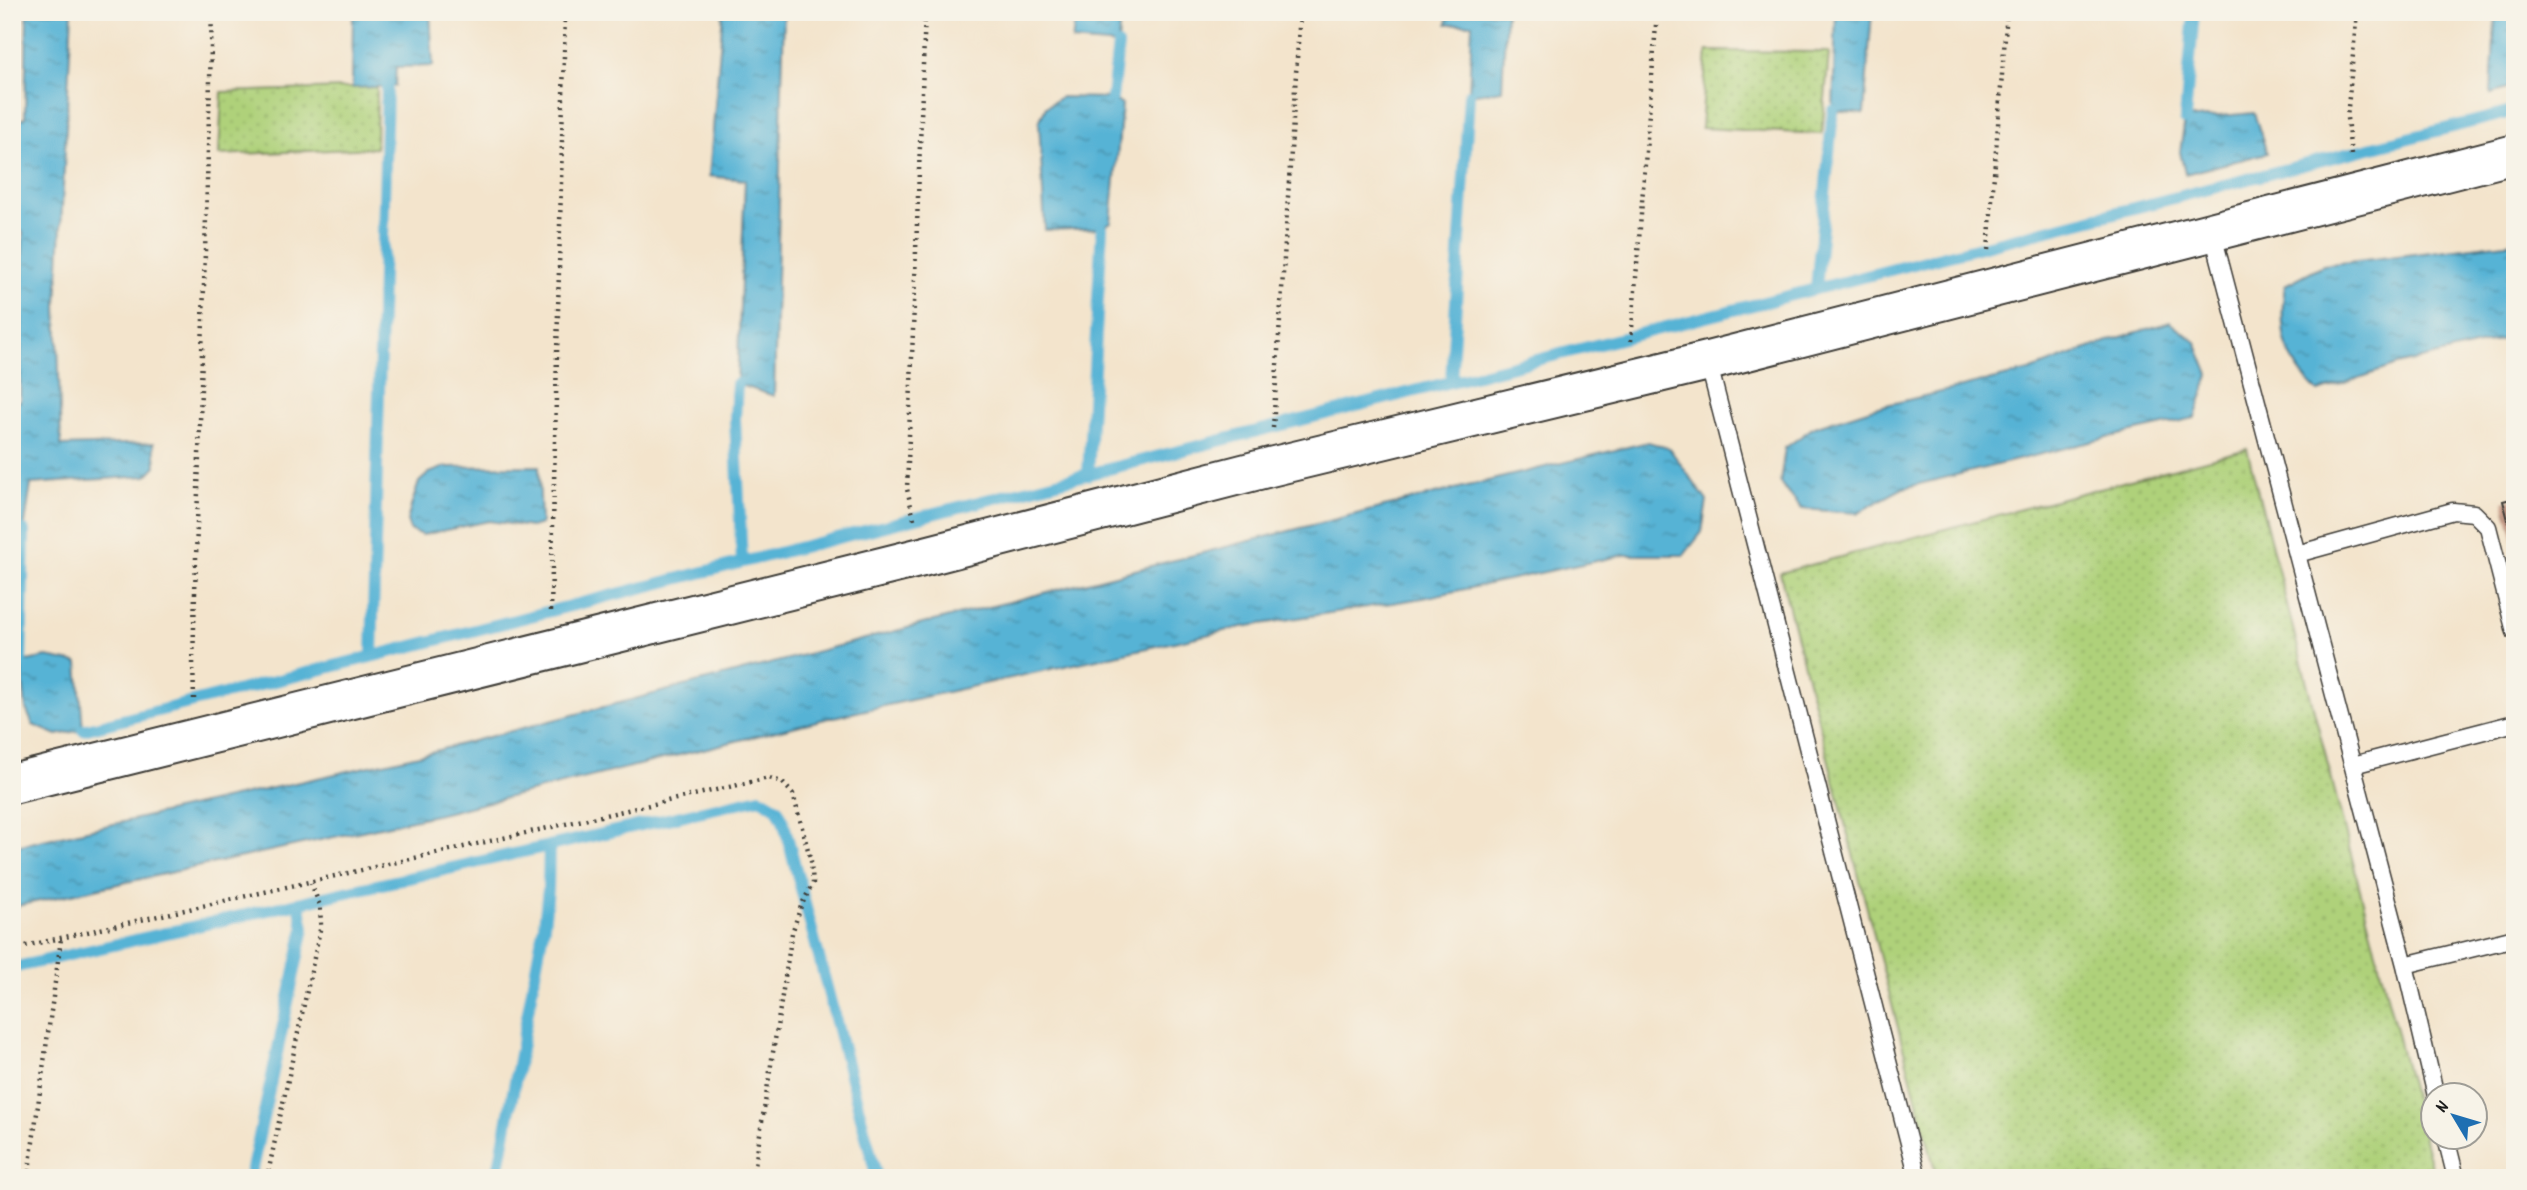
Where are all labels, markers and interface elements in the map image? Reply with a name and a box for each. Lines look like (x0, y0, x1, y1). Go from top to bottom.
north arrow (2418, 1082, 2488, 1152)
text: N (2430, 1096, 2457, 1120)

